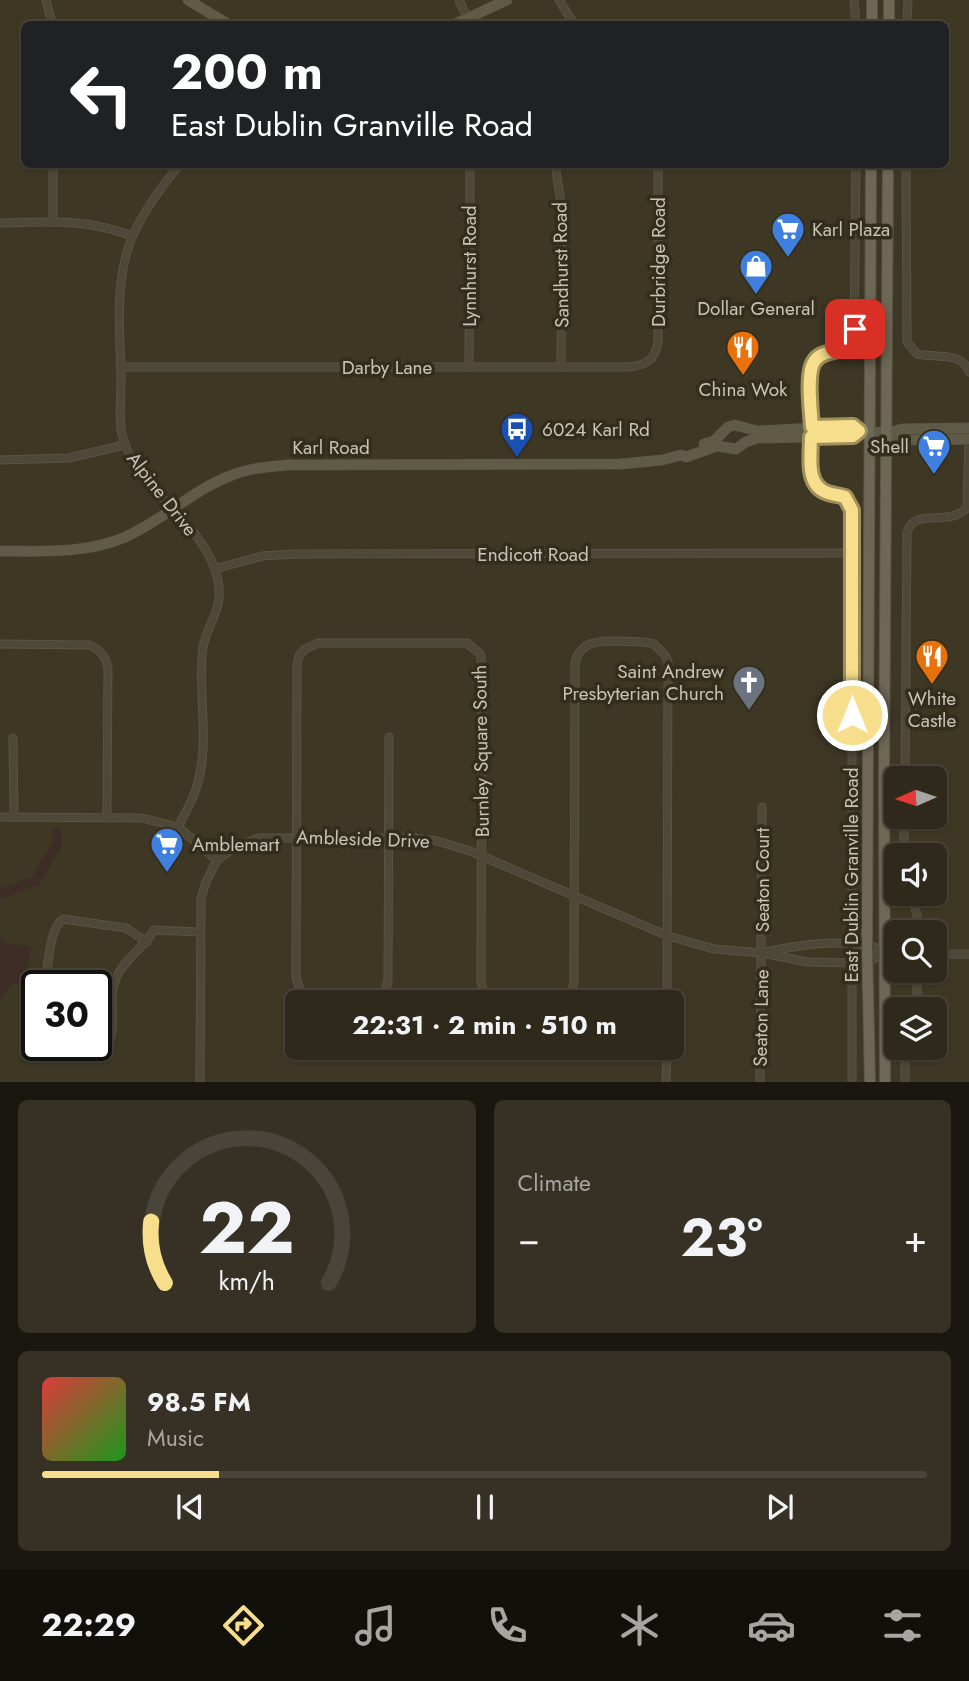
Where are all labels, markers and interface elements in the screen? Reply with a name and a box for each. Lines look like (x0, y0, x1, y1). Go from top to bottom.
text: 200 m (171, 37, 323, 107)
icon: left (56, 49, 147, 140)
text: East Dublin Granville Road (171, 102, 533, 148)
street label: Durbridge Road (645, 197, 672, 327)
street label: Sandhurst Road (546, 202, 576, 328)
street label: Lynnhurst Road (456, 205, 483, 327)
supermarket icon: Karl Plaza (769, 210, 807, 259)
place label: Karl Plaza (812, 216, 890, 243)
shop icon: Dollar General (737, 247, 775, 296)
place label: Dollar General (697, 295, 815, 322)
pin (825, 299, 885, 359)
icon: arrive (836, 310, 874, 348)
restaurant icon: China Wok (724, 328, 762, 377)
street label: Darby Lane (342, 354, 433, 381)
place label: China Wok (699, 376, 788, 403)
bus stop icon: 6024 Karl Rd (498, 410, 536, 459)
place label: 6024 Karl Rd (542, 416, 650, 443)
supermarket icon: Shell (915, 427, 953, 476)
place label: Shell (870, 433, 909, 460)
street label: Karl Road (292, 434, 370, 461)
street label: Alpine Drive (120, 446, 204, 542)
street label: Endicott Road (477, 541, 589, 568)
restaurant icon: White Castle (913, 637, 951, 686)
place label: Saint Andrew Presbyterian Church (563, 658, 724, 707)
church icon: Saint Andrew Presbyterian Church (730, 663, 768, 712)
street label: Burnley Square South (466, 665, 496, 837)
position arrow (815, 678, 889, 752)
place label: White Castle (908, 685, 956, 734)
north arrow (884, 766, 947, 830)
map controls (884, 766, 947, 1060)
street label: East Dublin Granville Road (838, 768, 865, 983)
street label: Ambleside Drive (296, 823, 430, 855)
supermarket icon: Amblemart (148, 825, 186, 874)
street label: Seaton Court (749, 827, 776, 932)
place label: Amblemart (192, 831, 280, 858)
button: sound (884, 843, 947, 906)
button: search (884, 920, 947, 983)
street label: Seaton Lane (747, 969, 775, 1067)
speed limit sign: 30 (21, 970, 112, 1061)
button: layers (884, 997, 947, 1060)
text: 22:31 · 2 min · 510 m (352, 1006, 617, 1044)
text: Climate (518, 1166, 591, 1200)
text: 22 (199, 1175, 295, 1280)
text: 23° (681, 1200, 763, 1276)
text: − (518, 1211, 540, 1266)
text: + (904, 1211, 927, 1266)
text: km/h (218, 1262, 275, 1298)
text: 98.5 FM (147, 1383, 251, 1421)
text: Music (147, 1421, 204, 1455)
icon: previous (171, 1488, 209, 1526)
icon: pause (466, 1488, 504, 1526)
icon: next (761, 1488, 799, 1526)
icon: directions (219, 1601, 268, 1650)
icon: music (351, 1601, 400, 1650)
icon: phone (483, 1601, 532, 1650)
icon: climate (615, 1601, 664, 1650)
icon: car (747, 1601, 796, 1650)
icon: filters (878, 1601, 927, 1650)
text: 22:29 (41, 1602, 136, 1648)

